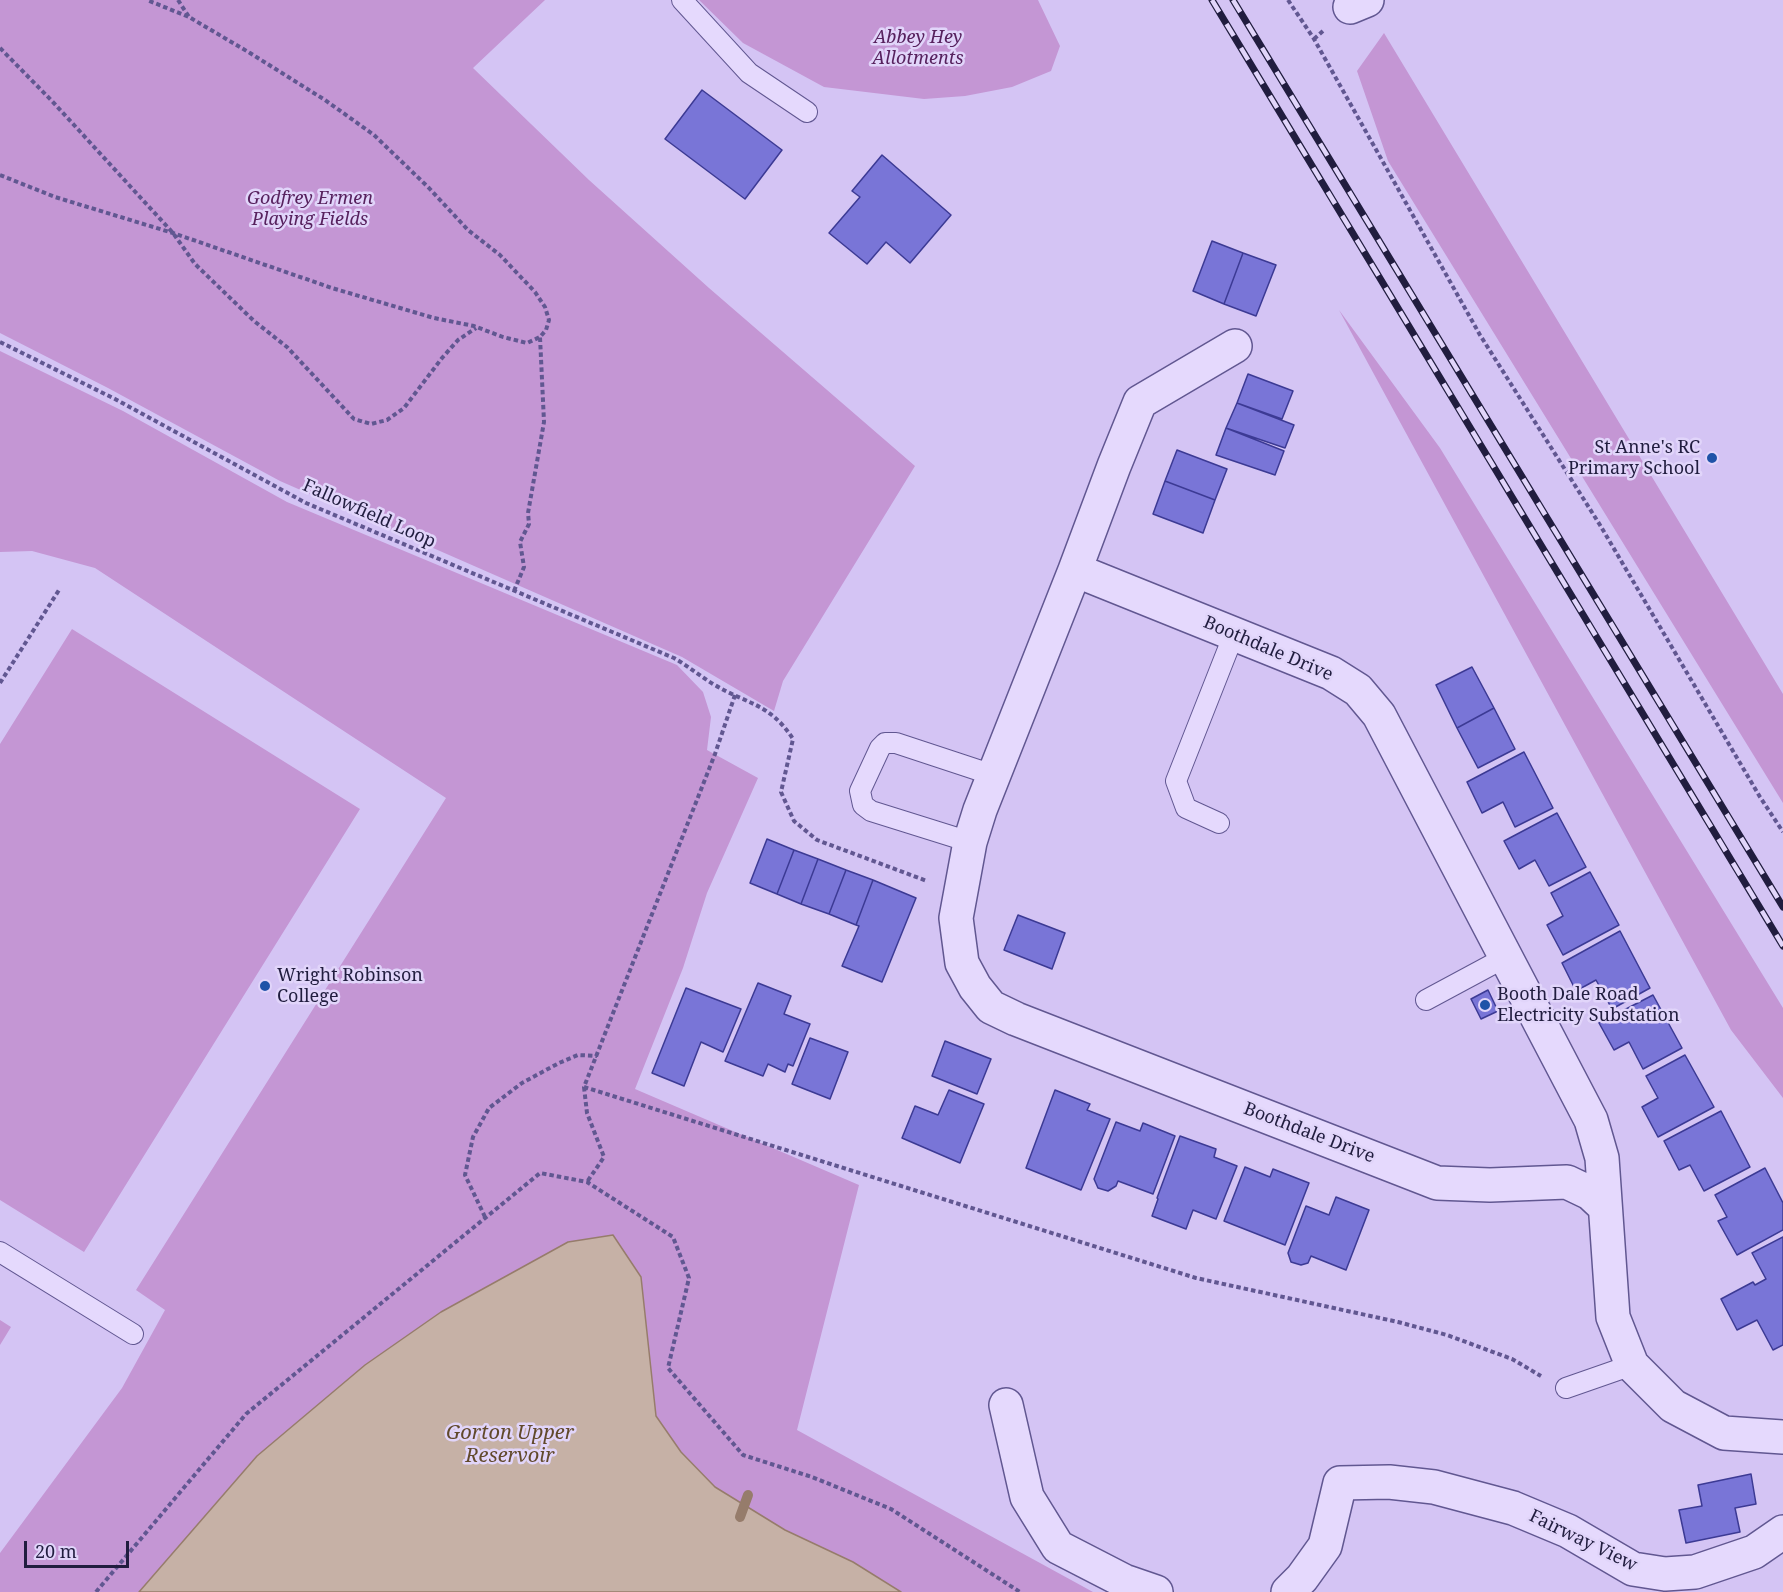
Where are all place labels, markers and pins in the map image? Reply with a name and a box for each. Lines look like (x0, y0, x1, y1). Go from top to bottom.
place label: St Anne's RC Primary School (1568, 437, 1700, 480)
marker: St Anne's RC Primary School (1705, 451, 1719, 465)
place label: Wright Robinson College (277, 965, 423, 1008)
marker: Wright Robinson College (258, 979, 272, 993)
place label: Booth Dale Road Electricity Substation (1497, 984, 1680, 1026)
marker: Booth Dale Road Electricity Substation (1478, 998, 1492, 1012)

